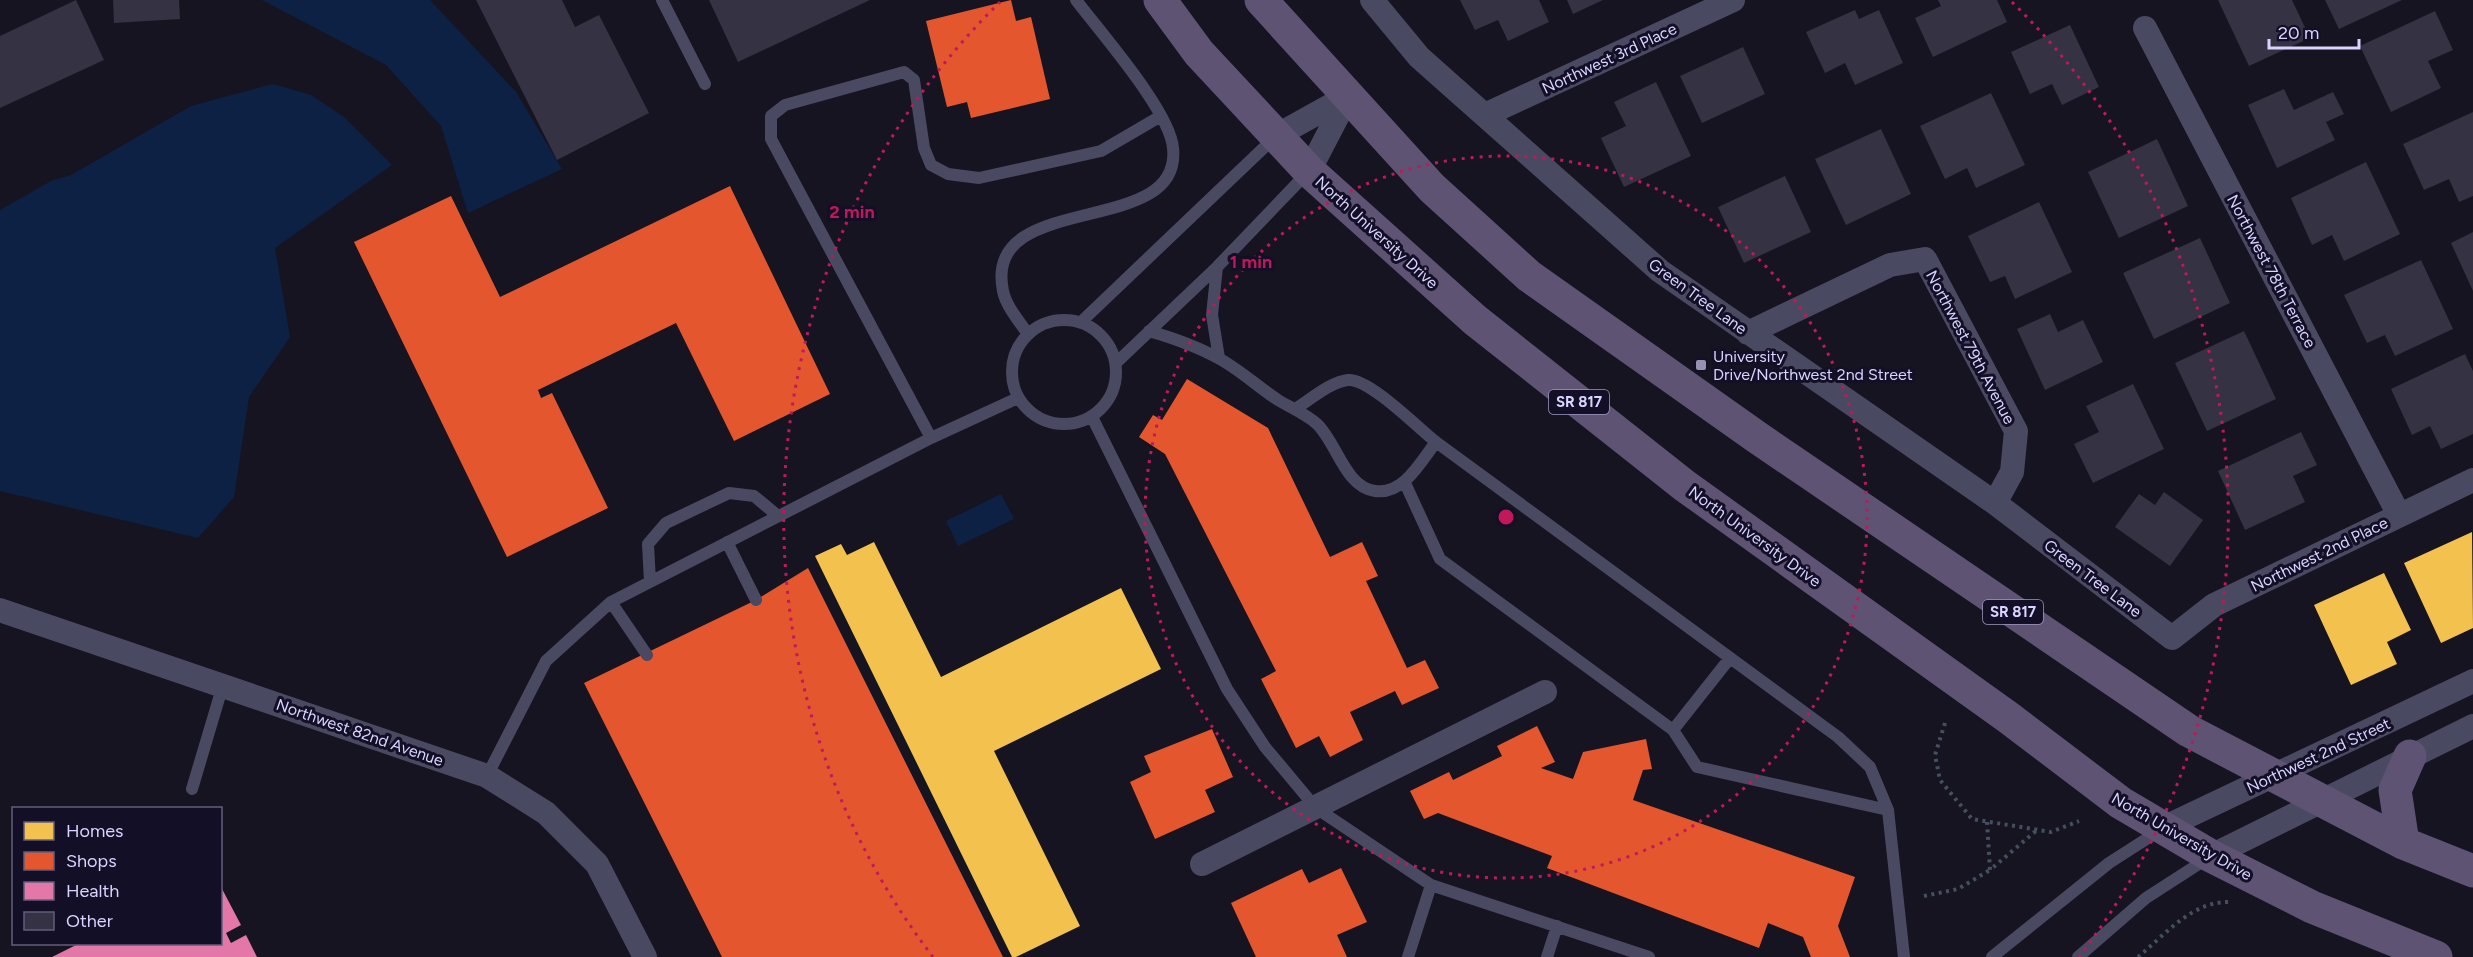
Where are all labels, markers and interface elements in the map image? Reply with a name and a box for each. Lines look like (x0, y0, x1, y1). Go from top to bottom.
scale bar (2269, 12, 2359, 50)
street label: Northwest 3rd Place (1539, 19, 1680, 98)
text: 20 m (2278, 22, 2319, 44)
street label: North University Drive (1311, 172, 1442, 293)
street label: Northwest 78th Terrace (2223, 191, 2320, 351)
text: 2 min (829, 201, 875, 223)
text: 1 min (1230, 251, 1272, 273)
street label: Green Tree Lane (1645, 254, 1751, 339)
street label: Northwest 79th Avenue (1922, 267, 2019, 427)
place label: University Drive/Northwest 2nd Street (1713, 347, 1913, 384)
marker: University Drive/Northwest 2nd Street (1694, 358, 1708, 372)
road number: SR 817 (1549, 390, 1609, 414)
street label: North University Drive (1685, 482, 1825, 591)
centre of rings (1496, 507, 1516, 527)
street label: Northwest 2nd Place (2248, 513, 2391, 596)
street label: Green Tree Lane (2040, 536, 2145, 621)
road number: SR 817 (1983, 600, 2043, 624)
street label: Northwest 82nd Avenue (274, 695, 446, 770)
street label: Northwest 2nd Street (2243, 714, 2393, 797)
street label: North University Drive (2108, 789, 2255, 884)
legend (12, 807, 222, 945)
text: Homes (66, 820, 124, 842)
text: Shops (66, 850, 117, 872)
text: Health (66, 880, 119, 902)
text: Other (66, 910, 113, 932)

